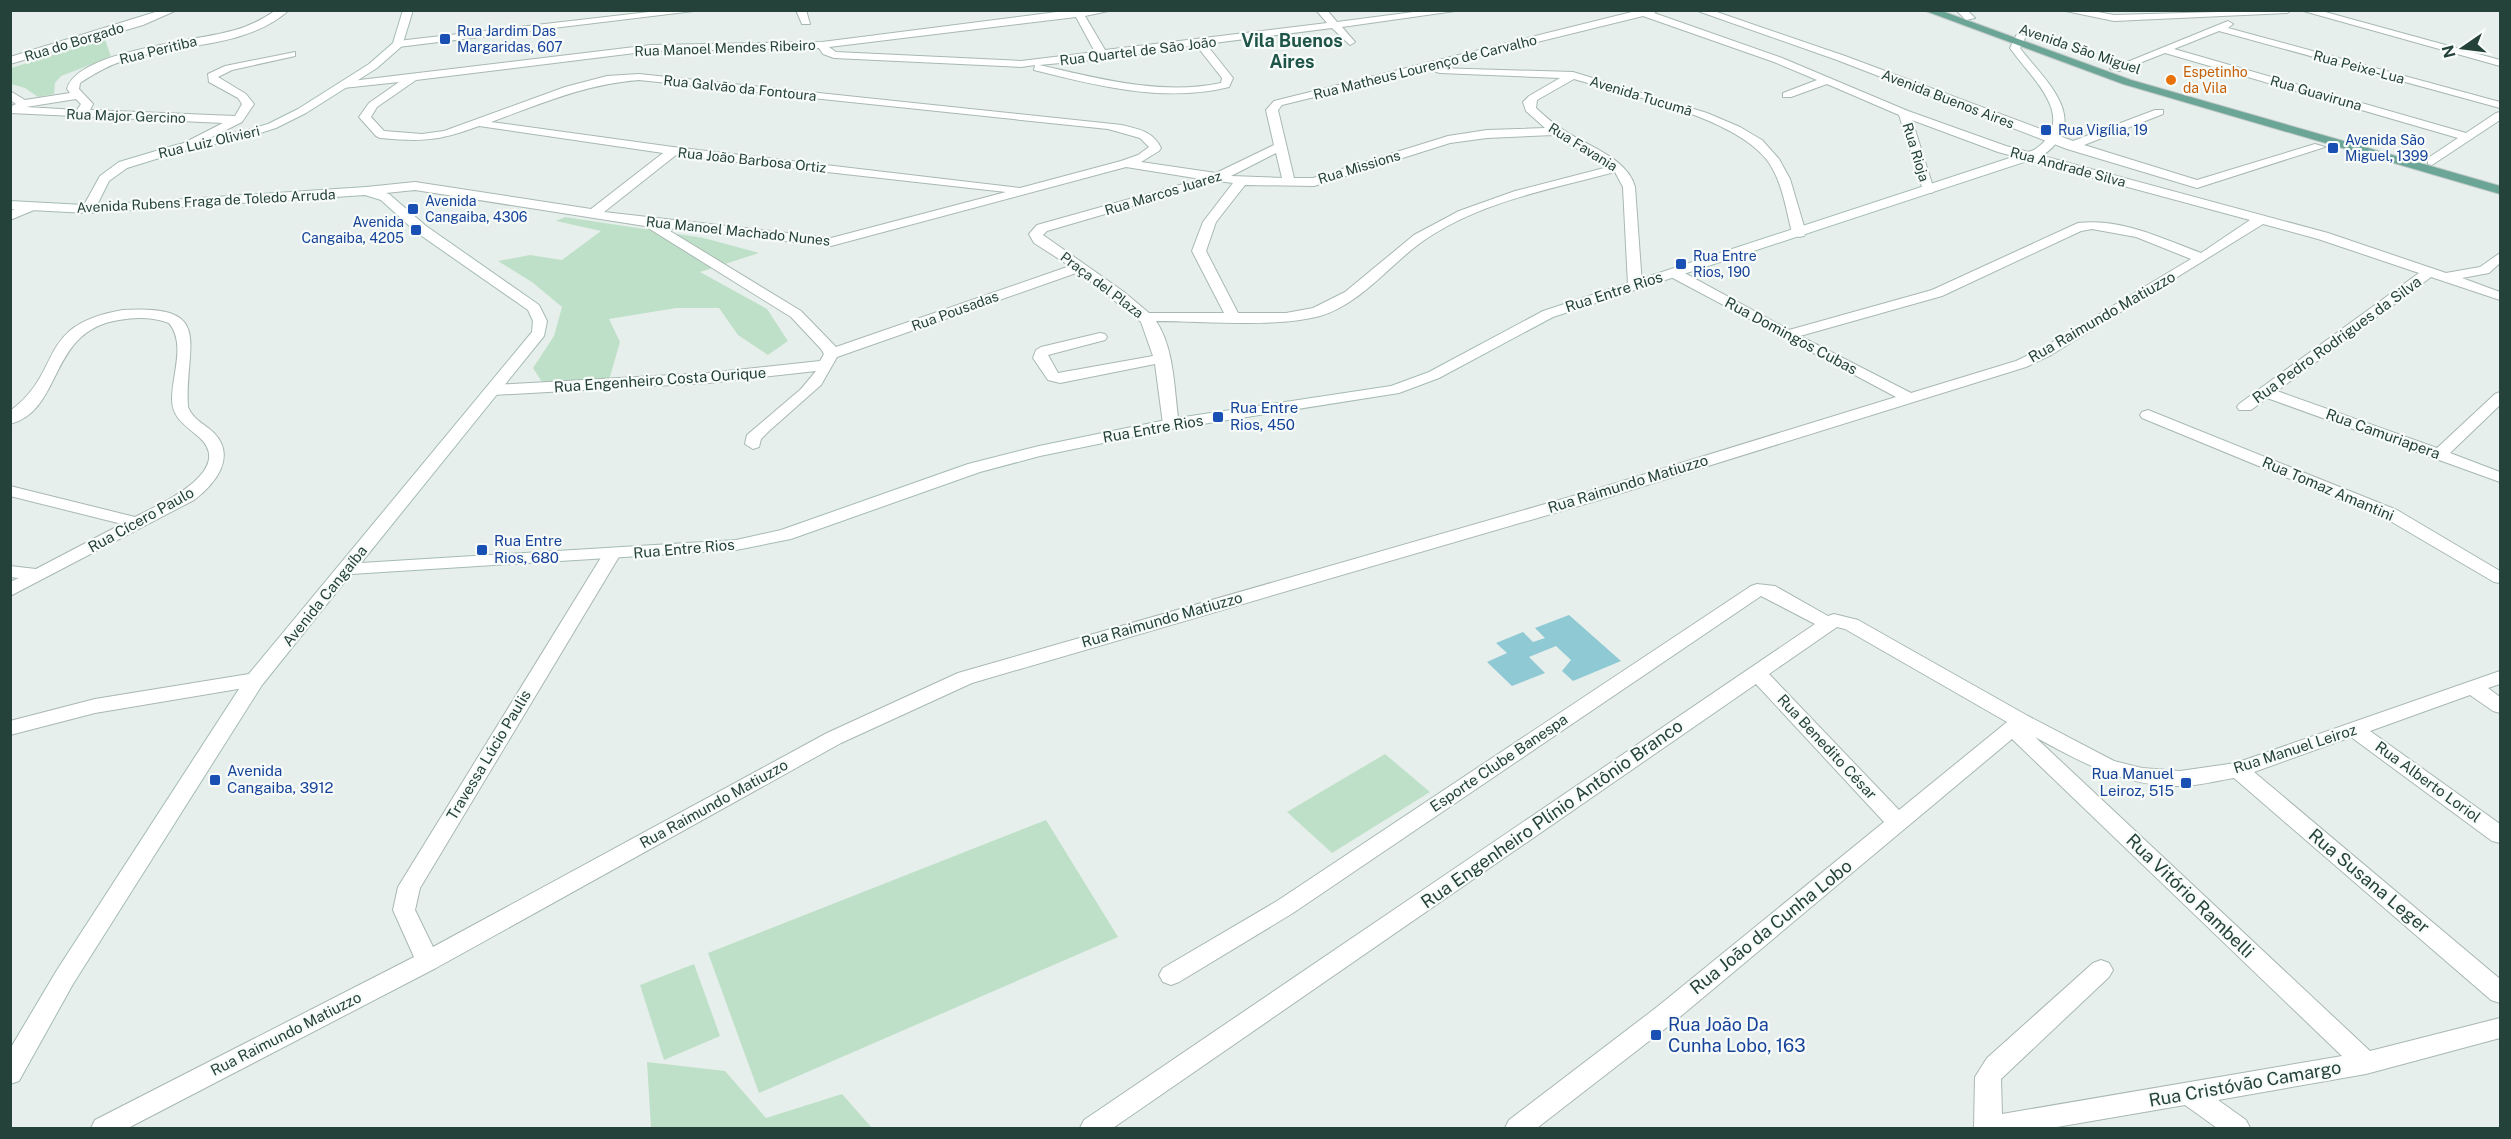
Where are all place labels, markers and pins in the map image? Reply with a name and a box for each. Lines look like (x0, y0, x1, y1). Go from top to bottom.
place label: Rua Jardim Das Margaridas, 607 (457, 23, 563, 55)
marker: Rua Jardim Das Margaridas, 607 (438, 32, 452, 46)
place label: Espetinho da Vila (2183, 64, 2248, 96)
marker: Espetinho da Vila (2164, 73, 2178, 87)
place label: Rua Vigília, 19 (2058, 122, 2148, 138)
marker: Rua Vigília, 19 (2039, 123, 2053, 137)
place label: Avenida São Miguel, 1399 (2345, 132, 2428, 164)
marker: Avenida São Miguel, 1399 (2326, 141, 2340, 155)
place label: Avenida Cangaiba, 4306 (425, 193, 528, 225)
marker: Avenida Cangaiba, 4306 (406, 202, 420, 216)
place label: Avenida Cangaiba, 4205 (301, 214, 404, 246)
marker: Avenida Cangaiba, 4205 (409, 223, 423, 237)
place label: Rua Entre Rios, 190 (1693, 248, 1757, 280)
marker: Rua Entre Rios, 190 (1674, 257, 1688, 271)
place label: Rua Entre Rios, 450 (1230, 399, 1298, 433)
marker: Rua Entre Rios, 450 (1211, 410, 1225, 424)
place label: Rua Entre Rios, 680 (494, 532, 562, 566)
marker: Rua Entre Rios, 680 (475, 543, 489, 557)
place label: Avenida Cangaiba, 3912 (227, 762, 334, 796)
place label: Rua Manuel Leiroz, 515 (2091, 765, 2174, 799)
marker: Avenida Cangaiba, 3912 (208, 773, 222, 787)
marker: Rua Manuel Leiroz, 515 (2179, 776, 2193, 790)
place label: Rua João Da Cunha Lobo, 163 (1668, 1014, 1806, 1056)
marker: Rua João Da Cunha Lobo, 163 (1649, 1028, 1663, 1042)

